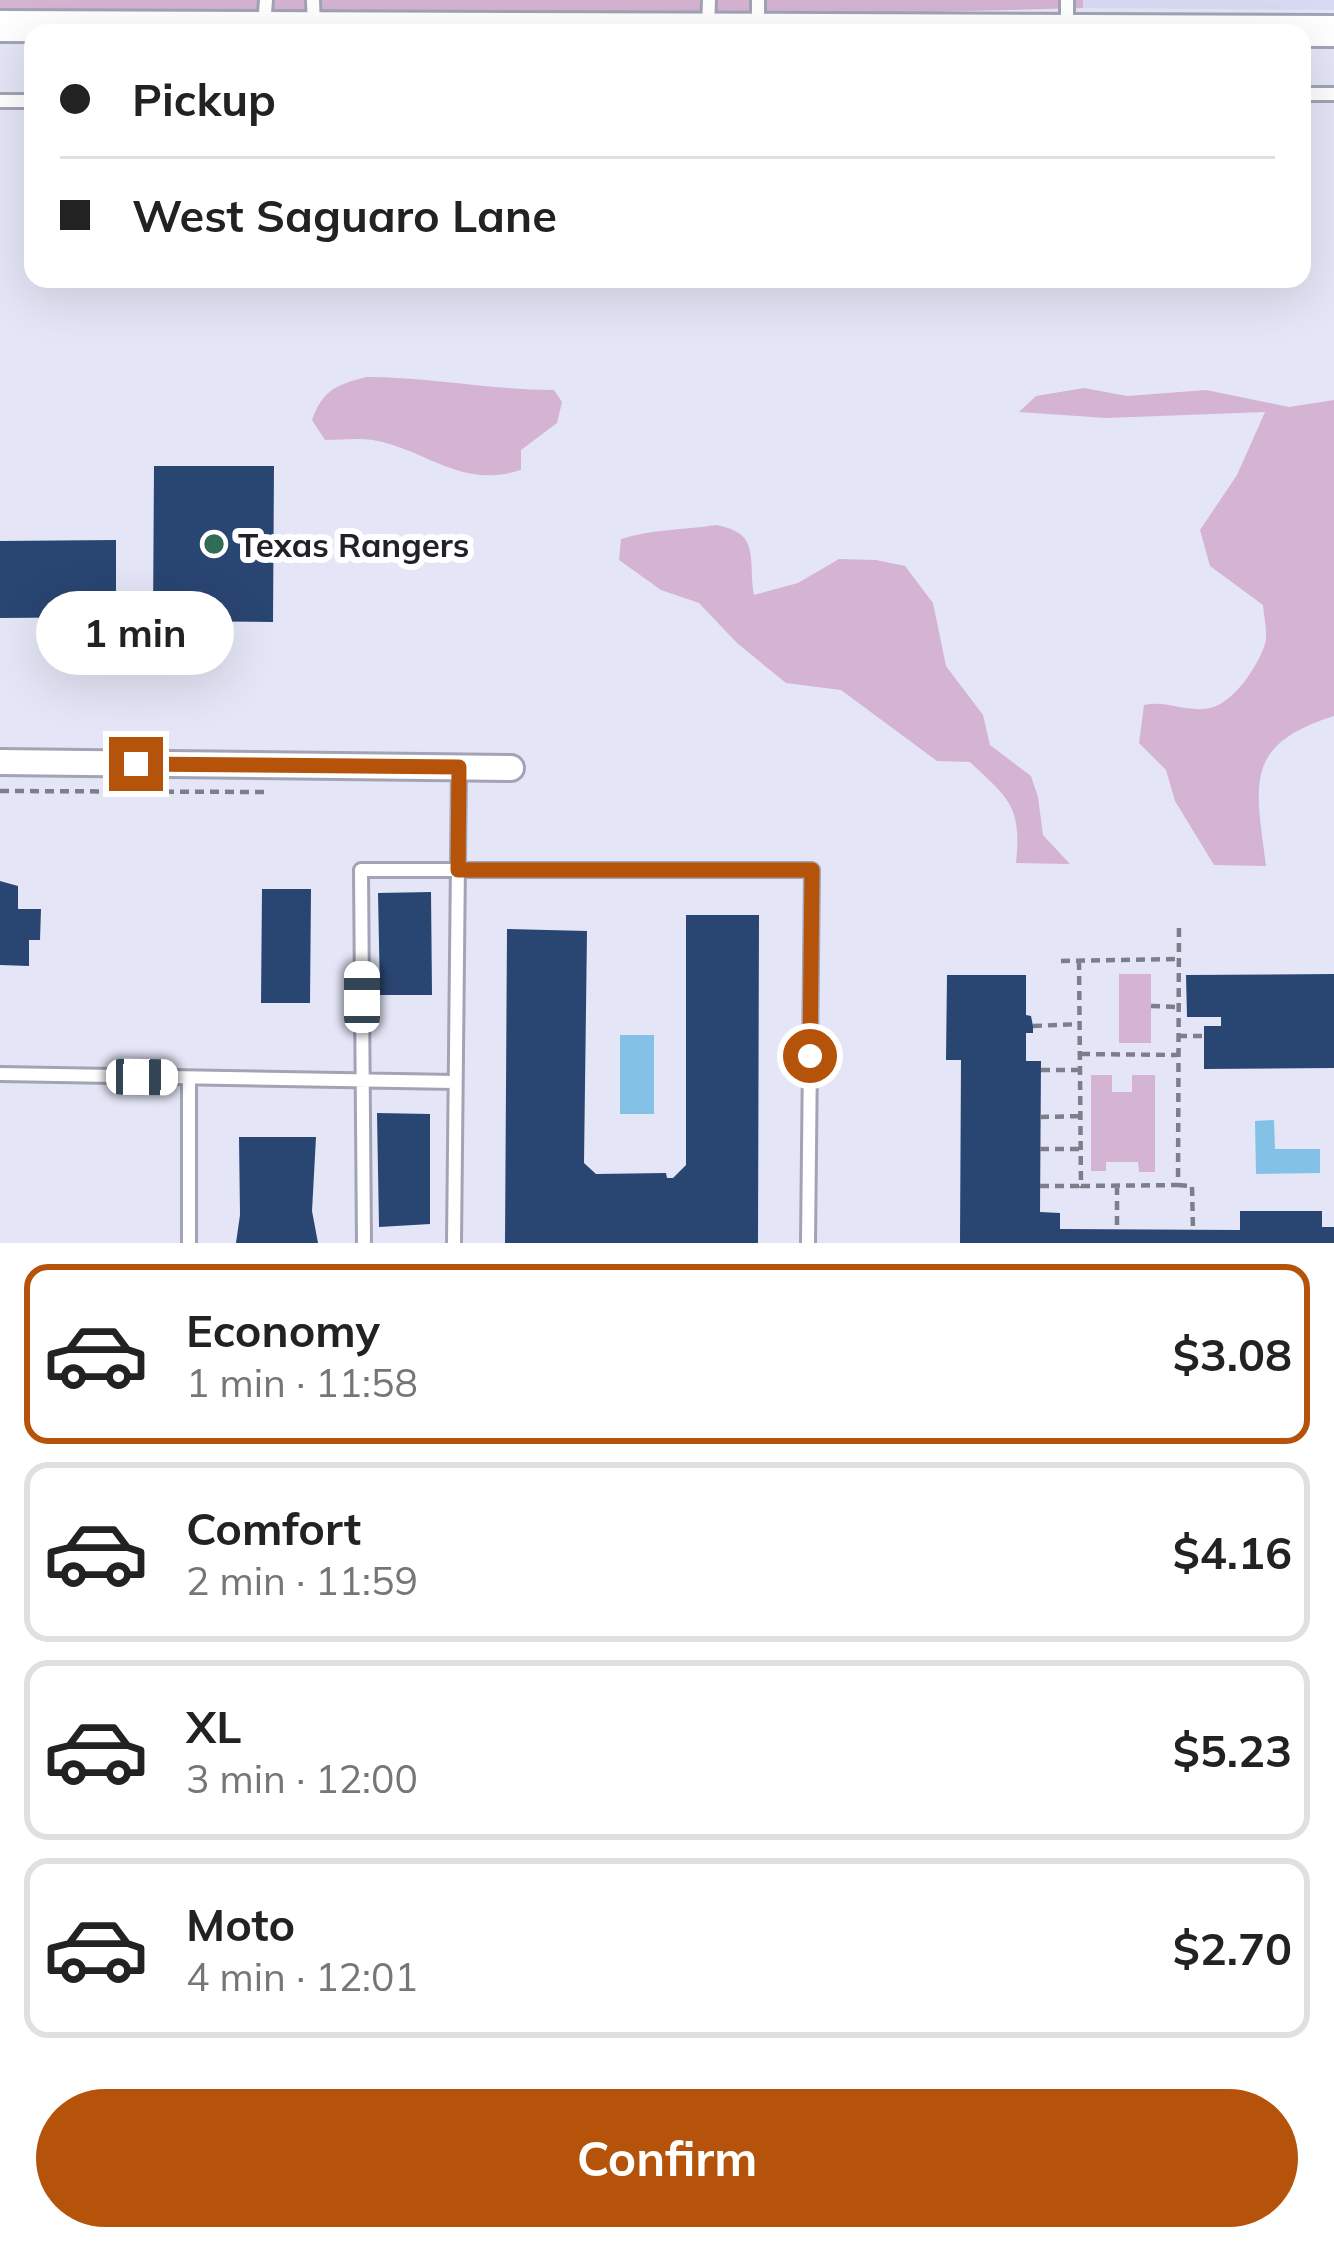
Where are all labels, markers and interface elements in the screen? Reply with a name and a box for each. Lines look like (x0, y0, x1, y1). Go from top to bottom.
text: Pickup (132, 71, 276, 127)
text: West Saguaro Lane (132, 187, 557, 243)
place label: Texas Rangers (238, 524, 469, 565)
marker: Texas Rangers (201, 531, 227, 557)
callout: 1 min (37, 590, 235, 674)
text: 1 min (84, 608, 186, 657)
route end (109, 737, 163, 791)
car (344, 961, 380, 1033)
route start (783, 1029, 837, 1083)
car (106, 1058, 178, 1096)
icon: car (42, 1300, 150, 1408)
text: Economy (186, 1302, 380, 1358)
text: $3.08 (1173, 1326, 1292, 1382)
text: 1 min · 11:58 (186, 1358, 418, 1407)
icon: car (42, 1498, 150, 1606)
text: Comfort (186, 1500, 361, 1556)
text: $4.16 (1173, 1524, 1292, 1580)
text: 2 min · 11:59 (186, 1556, 418, 1605)
icon: car (42, 1696, 150, 1804)
text: XL (186, 1698, 241, 1754)
text: $5.23 (1173, 1722, 1292, 1778)
text: 3 min · 12:00 (186, 1754, 418, 1803)
icon: car (42, 1894, 150, 2002)
text: Moto (186, 1896, 295, 1952)
text: $2.70 (1173, 1920, 1292, 1976)
text: 4 min · 12:01 (186, 1952, 418, 2001)
button: Confirm (36, 2089, 1298, 2227)

